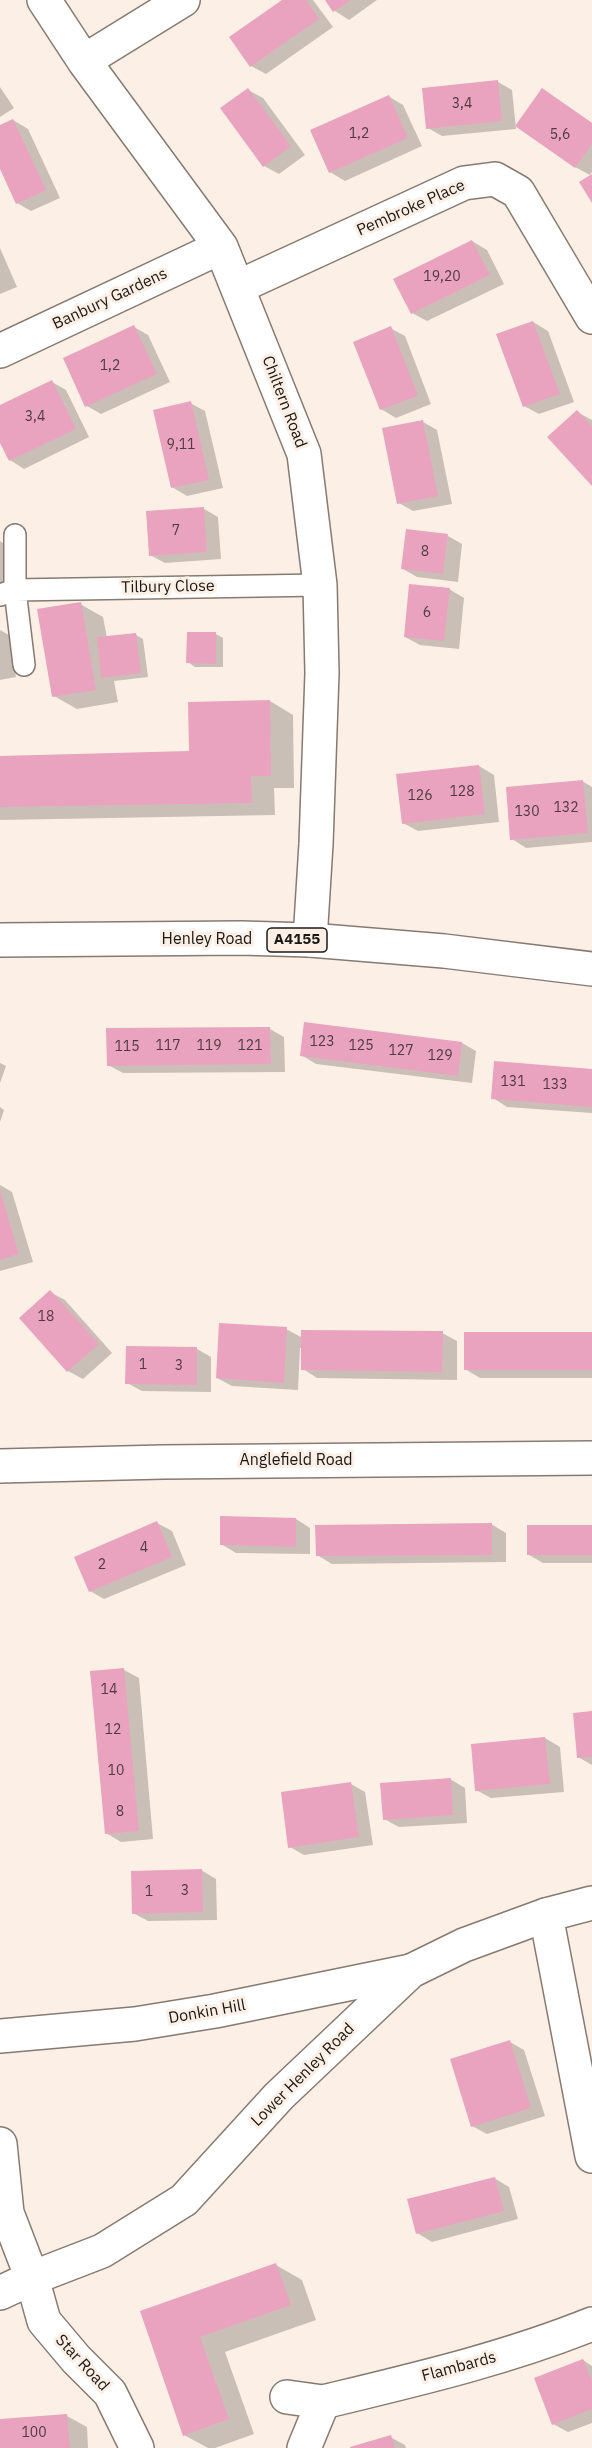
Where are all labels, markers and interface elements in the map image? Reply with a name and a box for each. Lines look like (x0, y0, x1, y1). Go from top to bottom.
house number: 3,4 (452, 96, 472, 112)
house number: 1,2 (349, 126, 369, 142)
house number: 5,6 (550, 127, 570, 143)
street label: Pembroke Place (354, 176, 468, 240)
street label: Banbury Gardens (49, 264, 171, 334)
house number: 19,20 (423, 269, 461, 285)
street label: Chiltern Road (258, 353, 310, 451)
house number: 1,2 (100, 358, 120, 374)
house number: 3,4 (25, 409, 45, 425)
house number: 9,11 (166, 437, 196, 453)
house number: 7 (172, 523, 180, 539)
house number: 8 (421, 544, 429, 560)
street label: Tilbury Close (121, 577, 215, 597)
house number: 6 (423, 605, 431, 621)
house number: 128 (449, 784, 475, 800)
house number: 126 (407, 788, 433, 804)
house number: 132 (553, 800, 579, 816)
house number: 130 (514, 804, 540, 820)
road number: A4155 (267, 928, 327, 952)
street label: Henley Road (162, 929, 252, 949)
house number: 123 (309, 1034, 335, 1050)
house number: 117 (155, 1038, 181, 1054)
house number: 119 (196, 1038, 222, 1054)
house number: 121 (237, 1038, 263, 1054)
house number: 125 (348, 1038, 374, 1054)
house number: 115 (114, 1039, 140, 1055)
house number: 127 (388, 1043, 414, 1059)
house number: 129 (427, 1048, 453, 1064)
house number: 131 (500, 1074, 526, 1090)
house number: 133 (542, 1077, 568, 1093)
house number: 18 (38, 1309, 54, 1325)
house number: 1 (139, 1357, 147, 1373)
house number: 3 (175, 1358, 183, 1374)
street label: Anglefield Road (240, 1450, 352, 1470)
house number: 4 (140, 1540, 148, 1556)
house number: 2 (98, 1557, 106, 1573)
house number: 14 (101, 1682, 117, 1698)
house number: 12 (105, 1722, 121, 1738)
house number: 10 (108, 1763, 124, 1779)
house number: 8 (116, 1804, 124, 1820)
house number: 3 (181, 1883, 189, 1899)
house number: 1 (145, 1884, 153, 1900)
street label: Donkin Hill (167, 1996, 247, 2028)
street label: Lower Henley Road (247, 2019, 359, 2131)
street label: Star Road (51, 2331, 113, 2395)
street label: Flambards (420, 2348, 498, 2386)
house number: 100 (21, 2425, 47, 2441)

